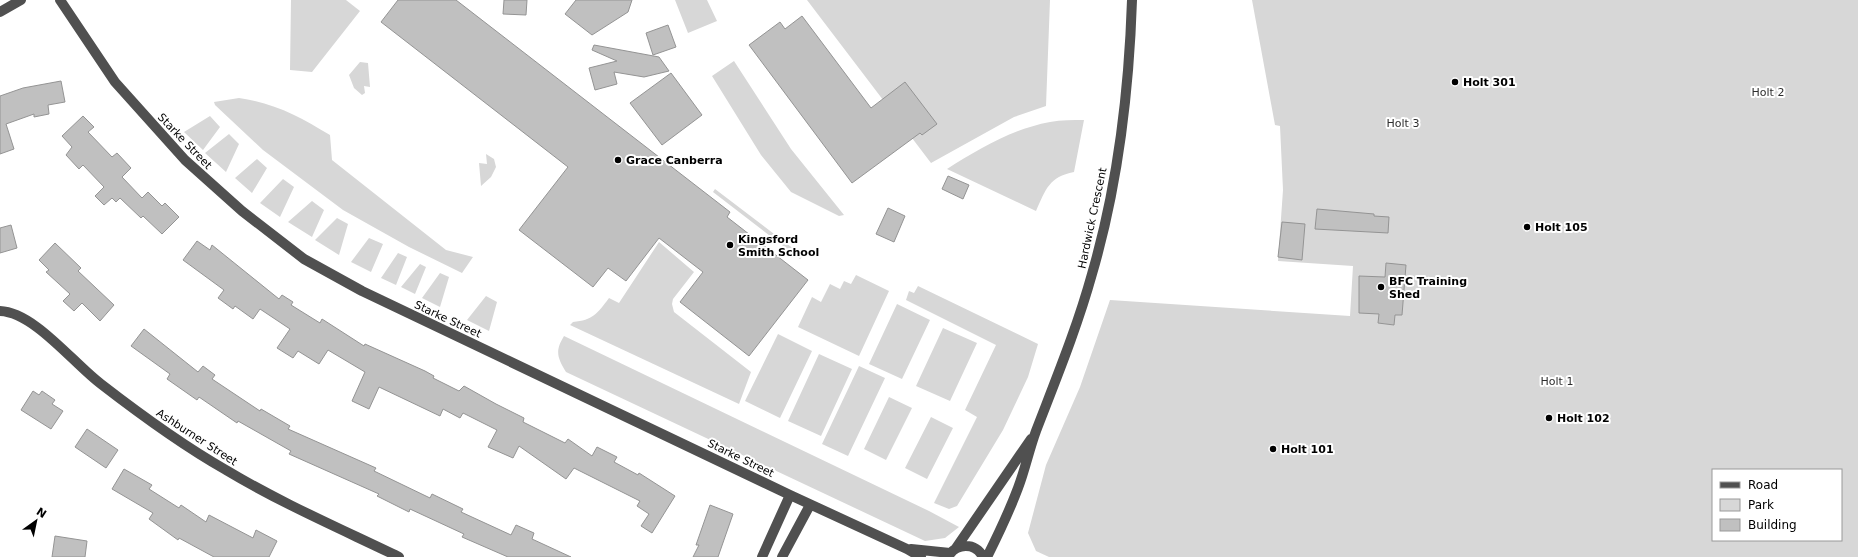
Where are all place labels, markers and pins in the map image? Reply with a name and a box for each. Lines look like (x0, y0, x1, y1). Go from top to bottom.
place label: Holt 301 (1463, 76, 1516, 89)
marker: Holt 301 (1450, 77, 1460, 87)
place label: Grace Canberra (626, 154, 723, 167)
marker: Grace Canberra (613, 155, 623, 165)
place label: Holt 105 (1535, 221, 1588, 234)
marker: Holt 105 (1522, 222, 1532, 232)
place label: Kingsford Smith School (738, 233, 819, 259)
marker: Kingsford Smith School (725, 240, 735, 250)
place label: BFC Training Shed (1389, 275, 1467, 301)
marker: BFC Training Shed (1376, 282, 1386, 292)
place label: Holt 102 (1557, 412, 1610, 425)
marker: Holt 102 (1544, 413, 1554, 423)
place label: Holt 101 (1281, 443, 1334, 456)
marker: Holt 101 (1268, 444, 1278, 454)

